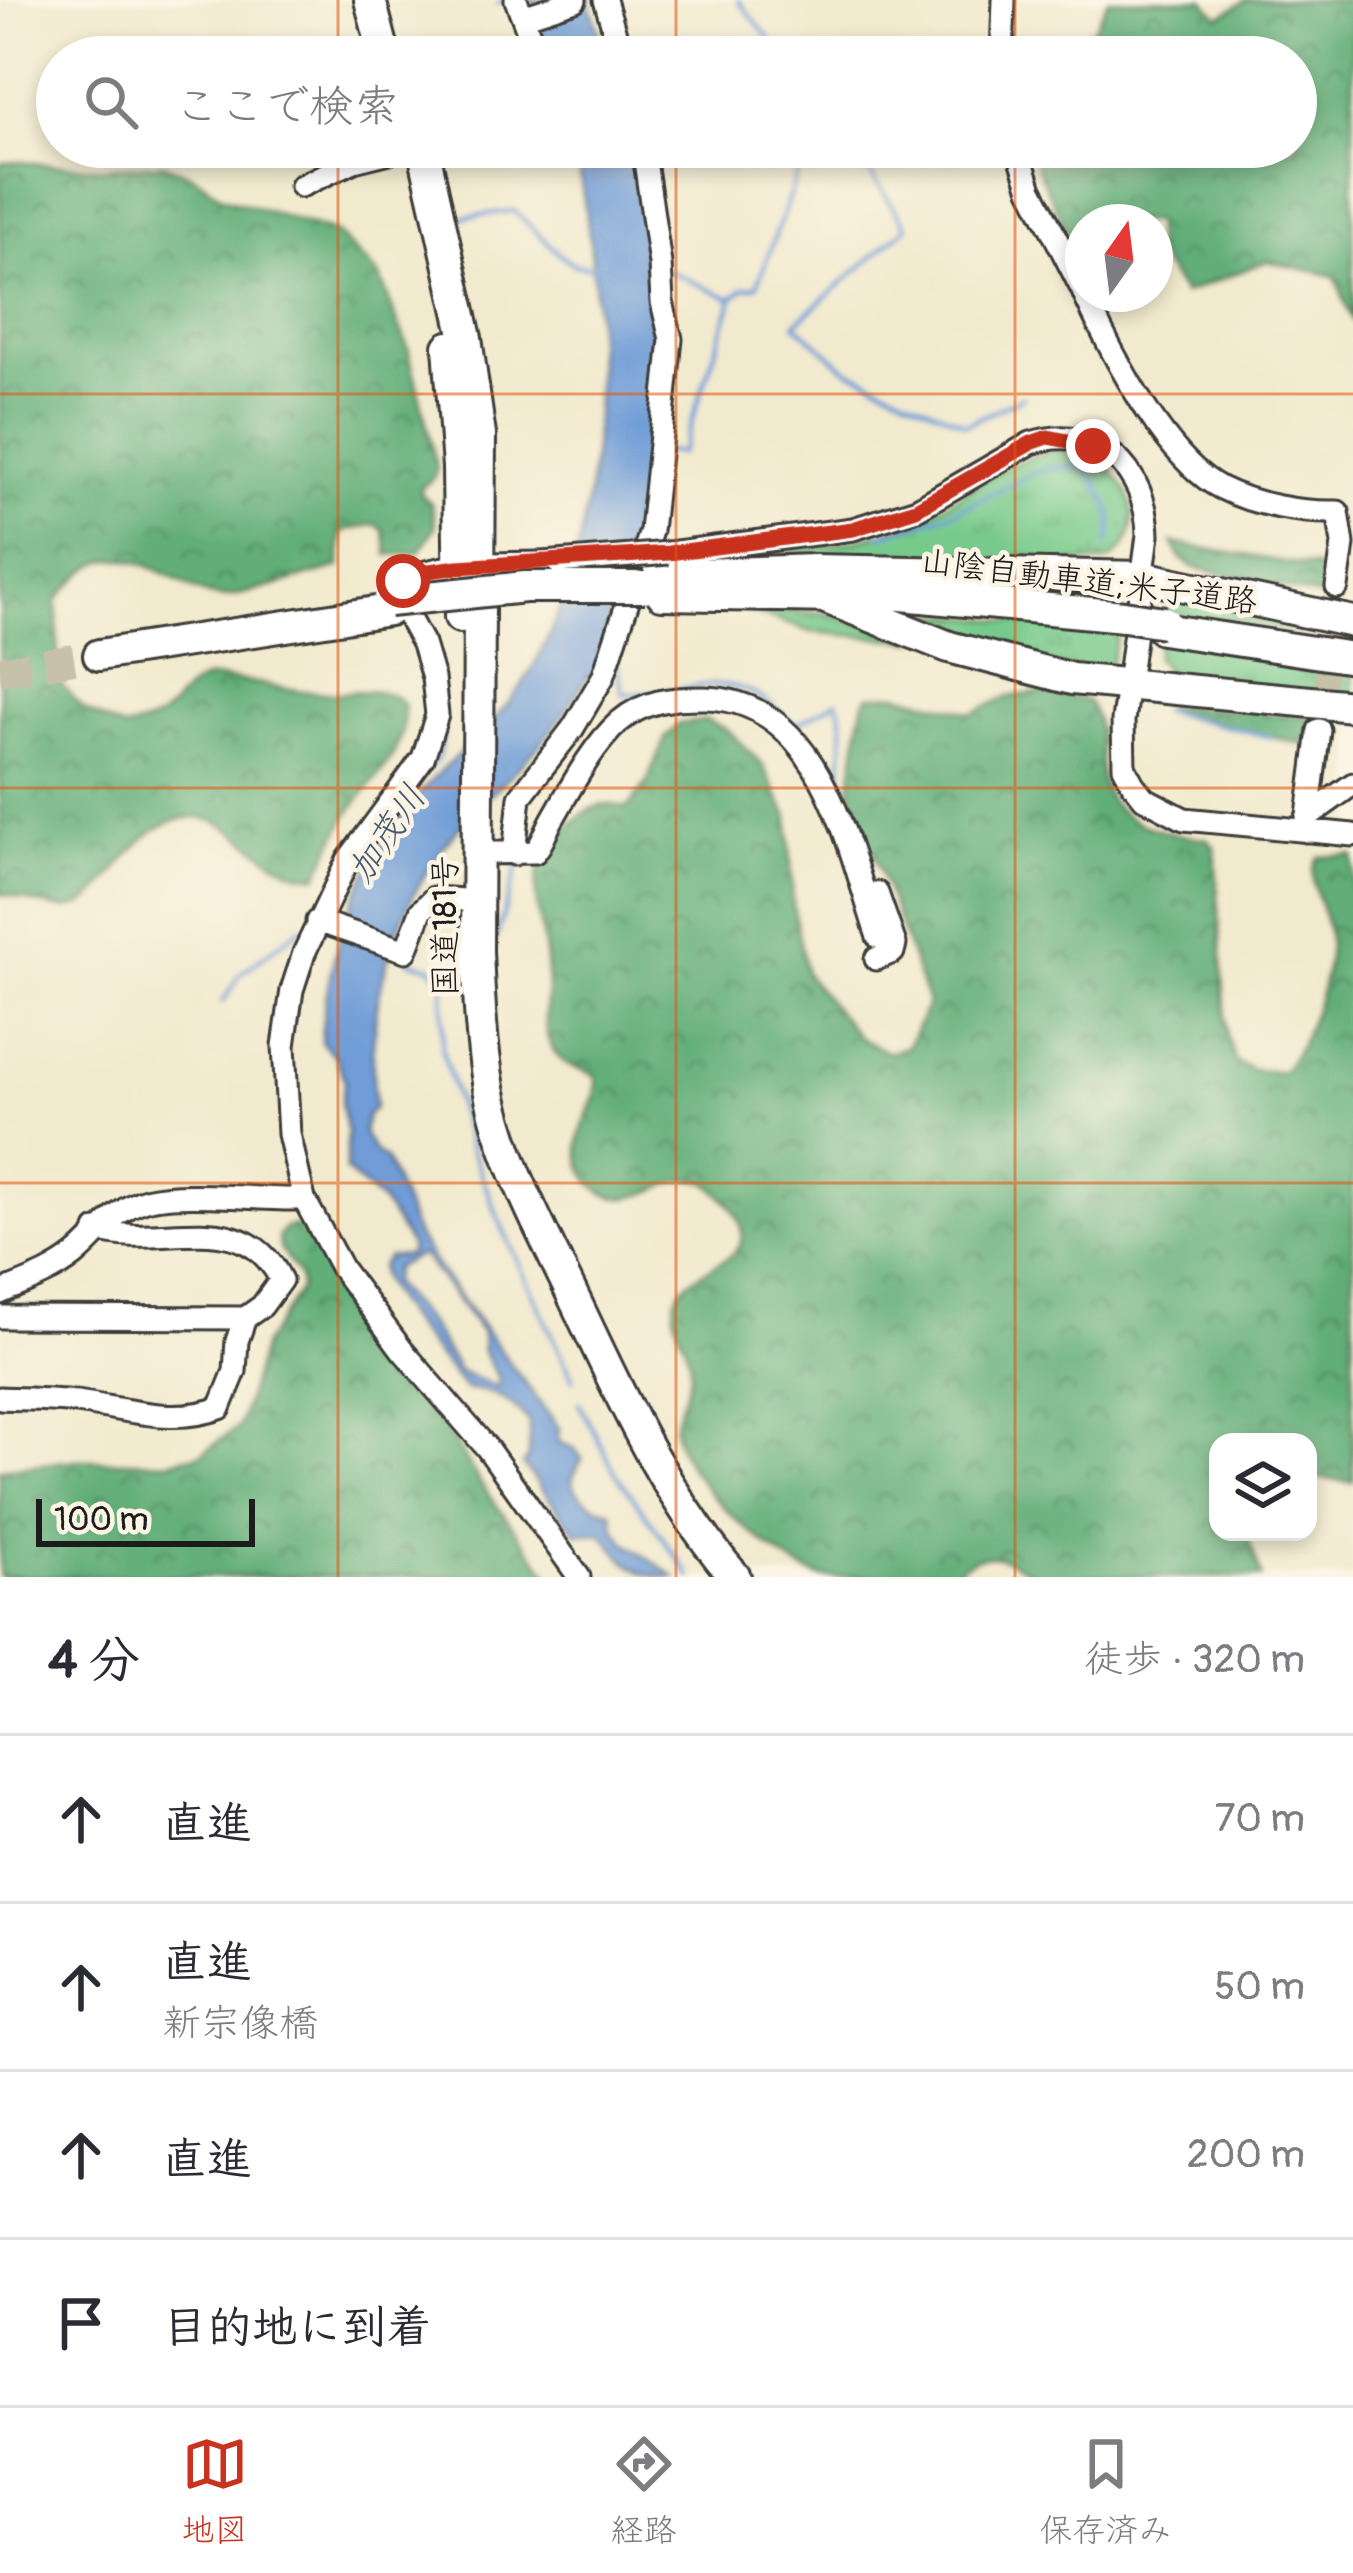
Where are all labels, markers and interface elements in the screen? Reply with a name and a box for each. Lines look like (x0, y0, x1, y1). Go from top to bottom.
search box (36, 36, 1317, 168)
icon: search (78, 69, 144, 135)
text: ここで検索 (174, 79, 399, 135)
north arrow (1065, 204, 1173, 312)
route end (1066, 419, 1120, 473)
street label: 山陰自動車道;米子道路 (918, 540, 1260, 623)
route start (376, 554, 430, 608)
water label: 加茂川 (338, 776, 436, 891)
street label: 国道181号 (425, 855, 466, 997)
map controls (1209, 1433, 1317, 1541)
button: layers (1209, 1433, 1317, 1541)
scale bar (36, 1493, 255, 1546)
text: 100 m (54, 1499, 148, 1540)
text: 4 分 (48, 1629, 140, 1693)
text: 徒歩 · 320 m (1084, 1635, 1305, 1684)
icon: ahead (48, 1786, 114, 1852)
text: 70 m (1215, 1794, 1305, 1843)
text: 直進 (162, 1796, 252, 1852)
text: 直進 (162, 1935, 252, 1991)
icon: ahead (48, 1954, 114, 2020)
text: 50 m (1214, 1962, 1305, 2011)
text: 新宗像橋 (162, 1999, 318, 2048)
icon: ahead (48, 2122, 114, 2188)
text: 200 m (1187, 2130, 1305, 2179)
text: 直進 (162, 2132, 252, 2188)
icon: arrive (48, 2290, 114, 2356)
text: 目的地に到着 (162, 2300, 432, 2356)
tab: 地図 (182, 2431, 248, 2551)
tab: 経路 (611, 2431, 677, 2551)
tab: 保存済み (1040, 2431, 1172, 2551)

